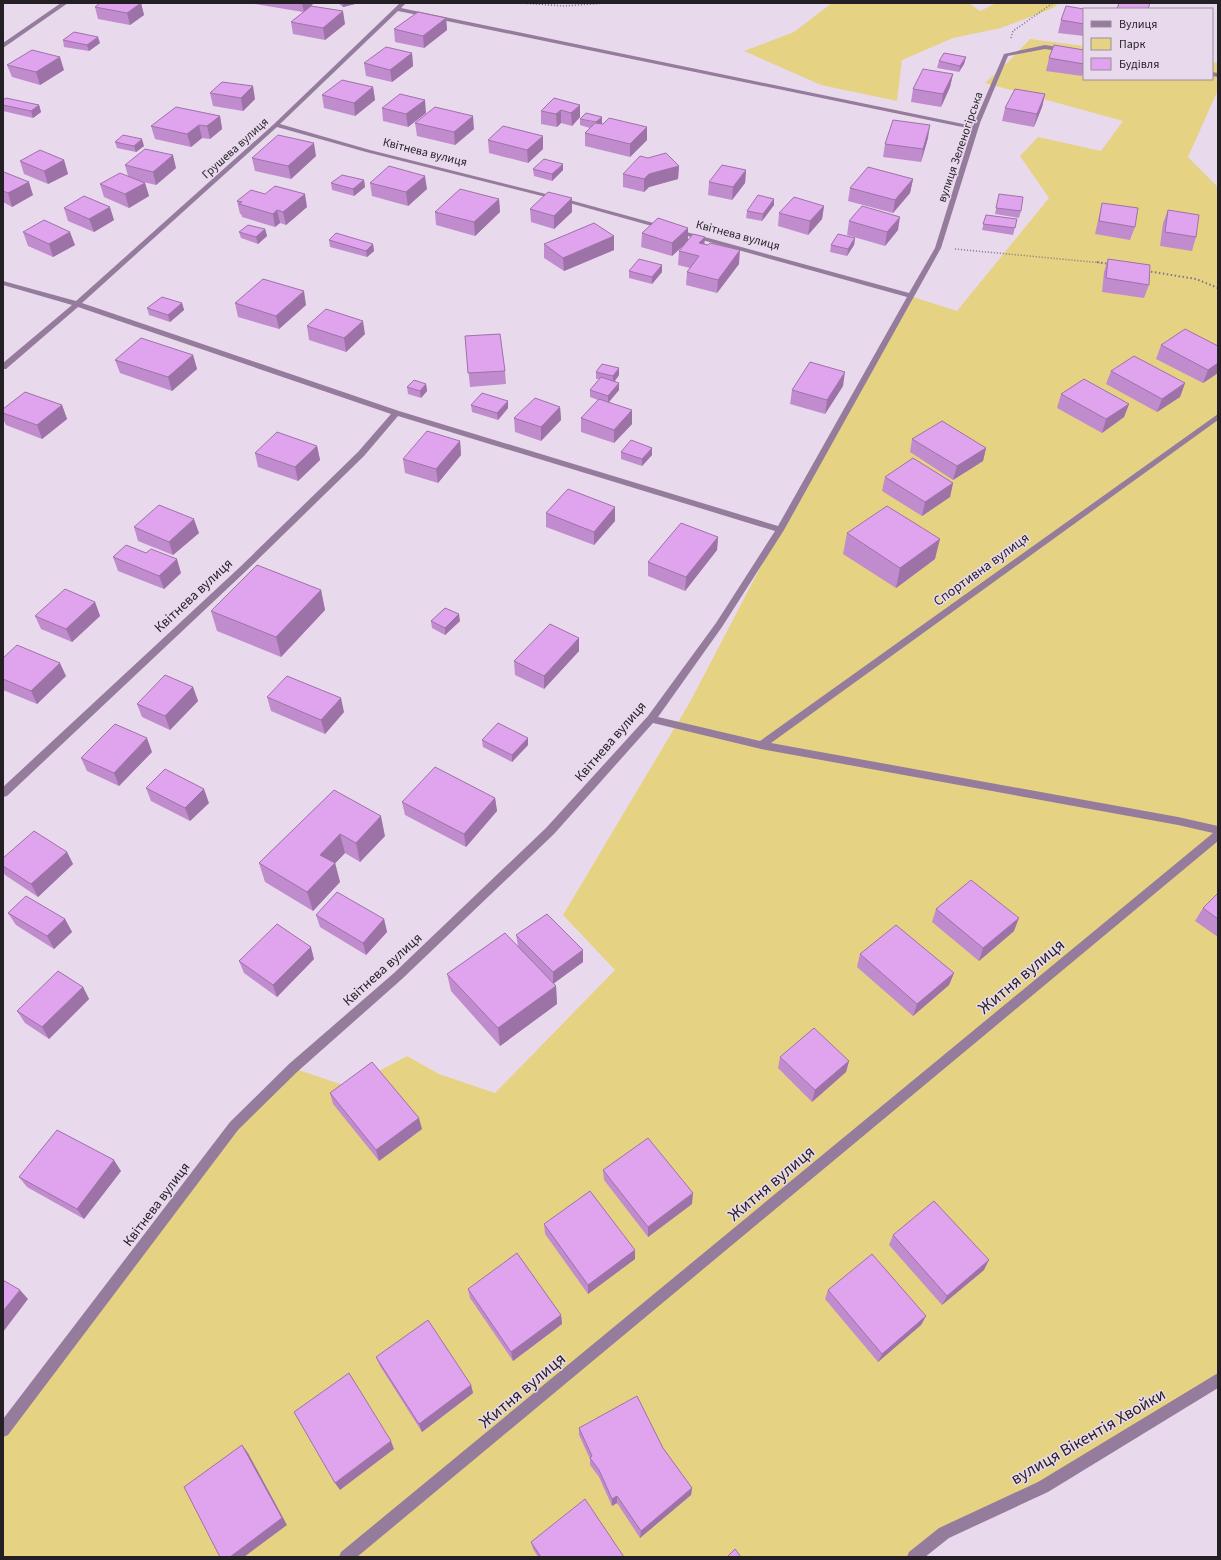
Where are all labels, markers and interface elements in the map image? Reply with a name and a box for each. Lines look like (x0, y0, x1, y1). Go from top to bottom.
legend (1083, 8, 1213, 80)
text: Вулиця (1119, 16, 1157, 33)
text: Парк (1119, 36, 1145, 53)
text: Будівля (1119, 56, 1159, 73)
street label: вулиця Зеленогірська (934, 90, 987, 205)
street label: Грушева вулиця (198, 114, 272, 183)
street label: Квітнева вулиця (381, 134, 469, 171)
street label: Квітнева вулиця (694, 216, 782, 255)
street label: Спортивна вулиця (930, 528, 1034, 611)
street label: Квітнева вулиця (150, 554, 237, 637)
street label: Квітнева вулиця (570, 697, 651, 786)
street label: Квітнева вулиця (339, 929, 427, 1011)
street label: Житня вулиця (973, 933, 1070, 1020)
street label: Житня вулиця (723, 1140, 820, 1227)
street label: Квітнева вулиця (118, 1158, 195, 1251)
street label: Житня вулиця (474, 1347, 571, 1434)
street label: вулиця Вікентія Хвойки (1007, 1383, 1170, 1491)

